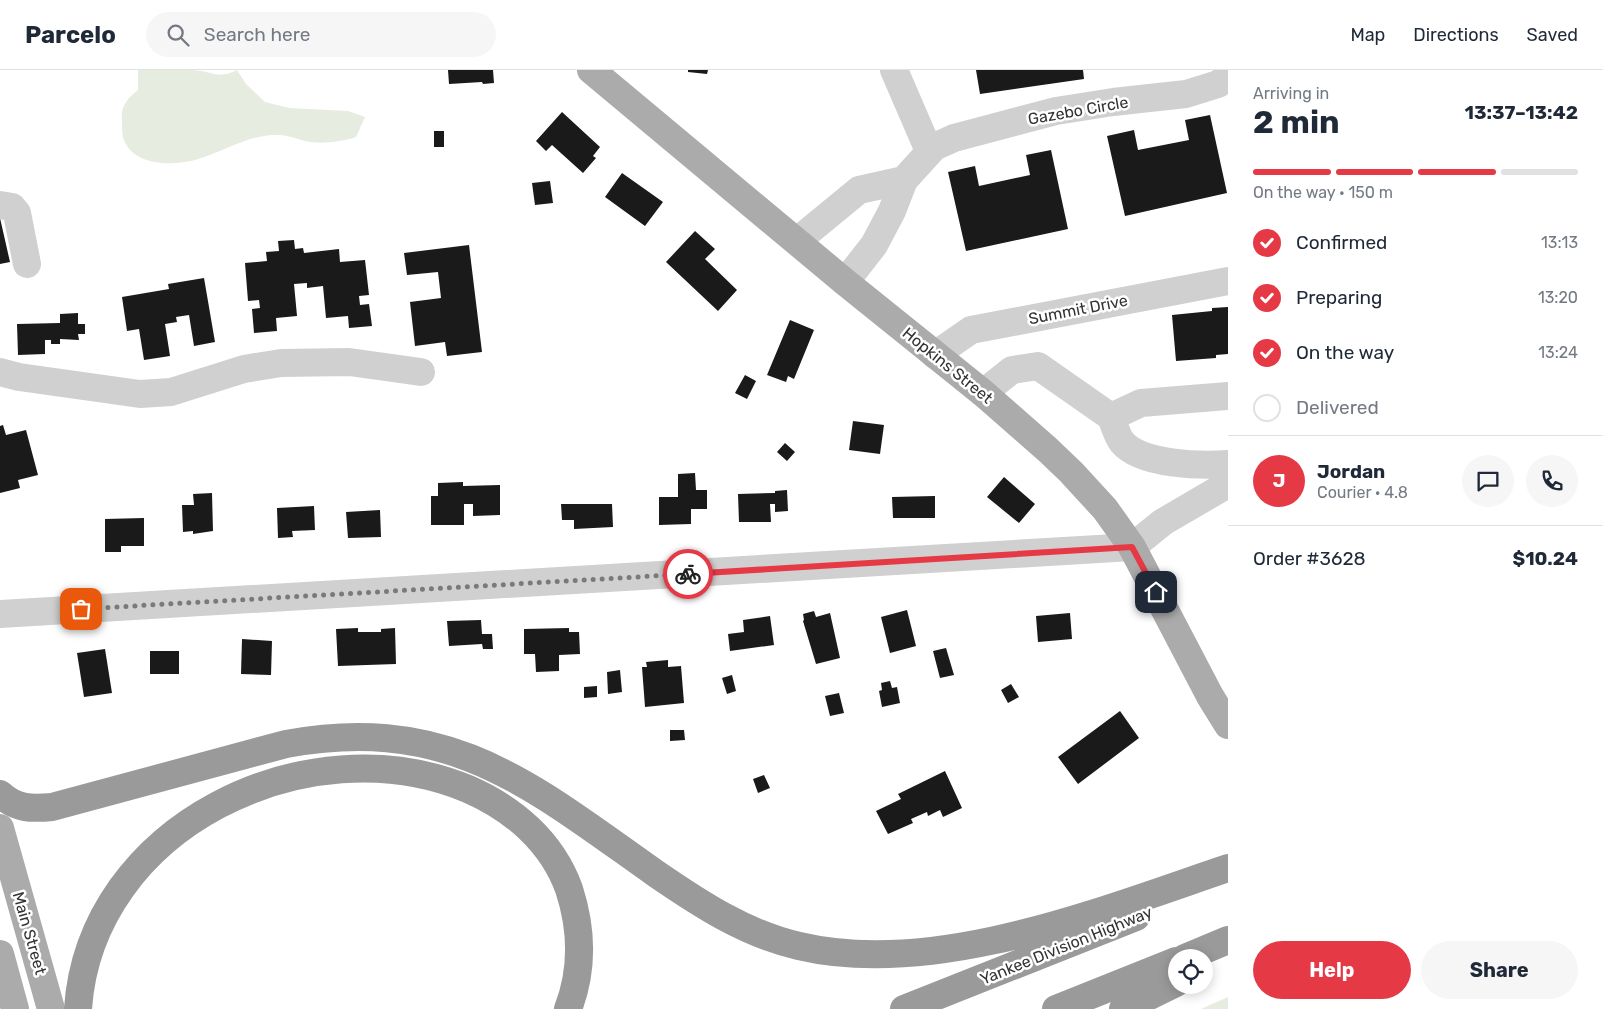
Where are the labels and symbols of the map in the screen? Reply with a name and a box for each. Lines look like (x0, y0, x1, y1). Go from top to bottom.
street label: Gazebo Circle (1026, 92, 1130, 129)
street label: Summit Drive (1027, 291, 1129, 328)
street label: Hopkins Street (899, 323, 997, 407)
courier (663, 549, 713, 599)
pin (1135, 571, 1177, 613)
pin (60, 588, 102, 630)
street label: Main Street (9, 890, 50, 977)
street label: Yankee Division Highway (977, 902, 1155, 989)

